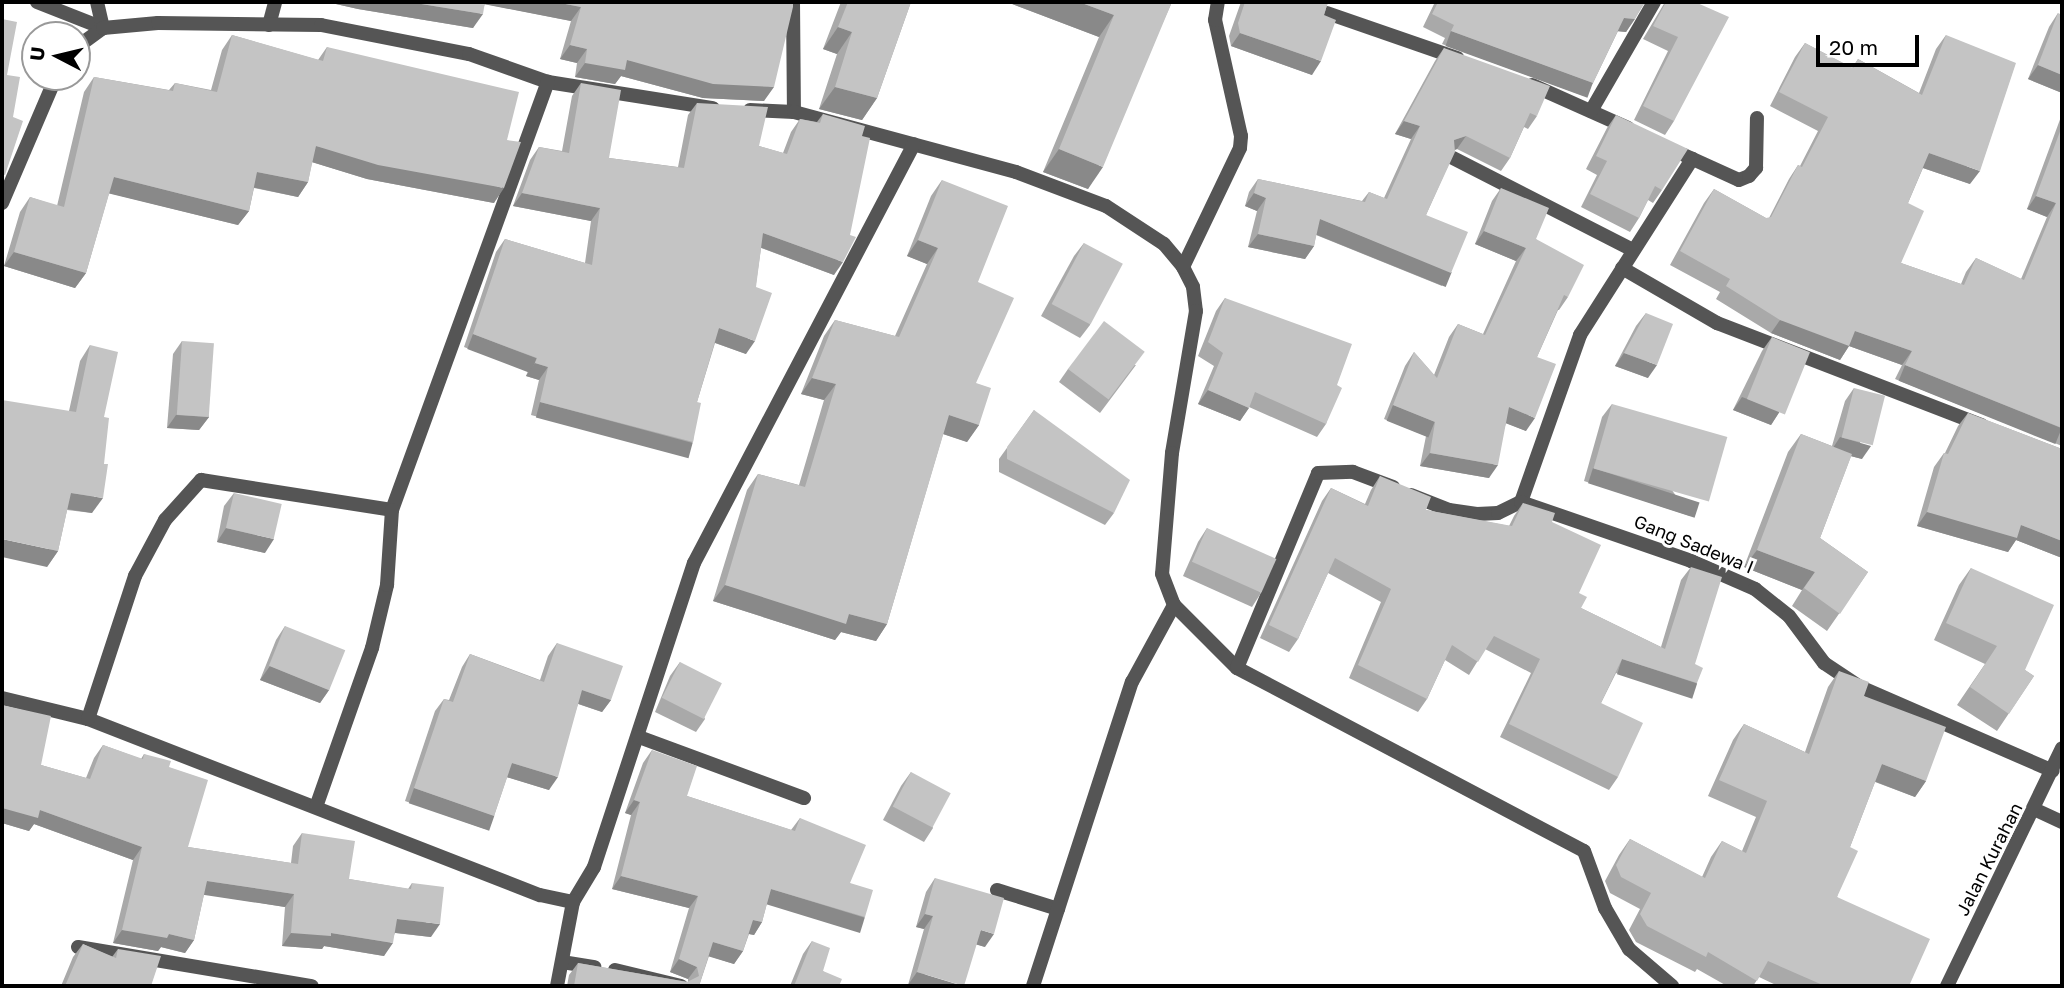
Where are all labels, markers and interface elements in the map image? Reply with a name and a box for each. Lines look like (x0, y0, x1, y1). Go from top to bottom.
north arrow (21, 21, 91, 91)
scale bar (1819, 21, 1922, 65)
text: 20 m (1829, 34, 1878, 60)
text: U (24, 45, 49, 62)
street label: Gang Sadewa I (1631, 510, 1757, 578)
street label: Jalan Kurahan (1951, 799, 2027, 919)

